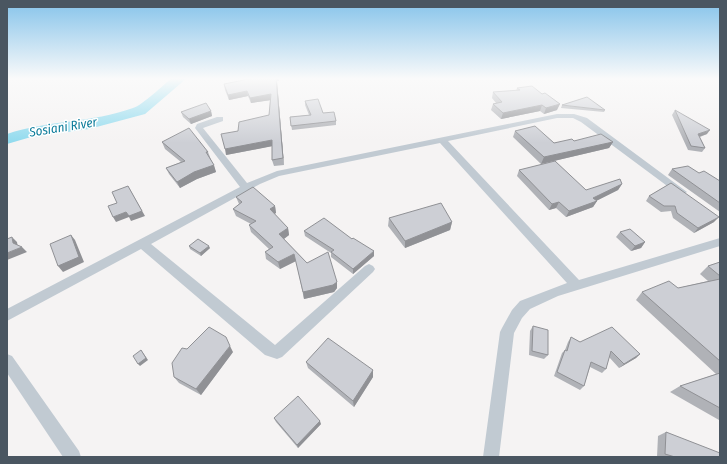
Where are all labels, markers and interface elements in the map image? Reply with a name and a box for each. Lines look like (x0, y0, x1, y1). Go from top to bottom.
water label: Sosiani River (27, 114, 98, 140)

